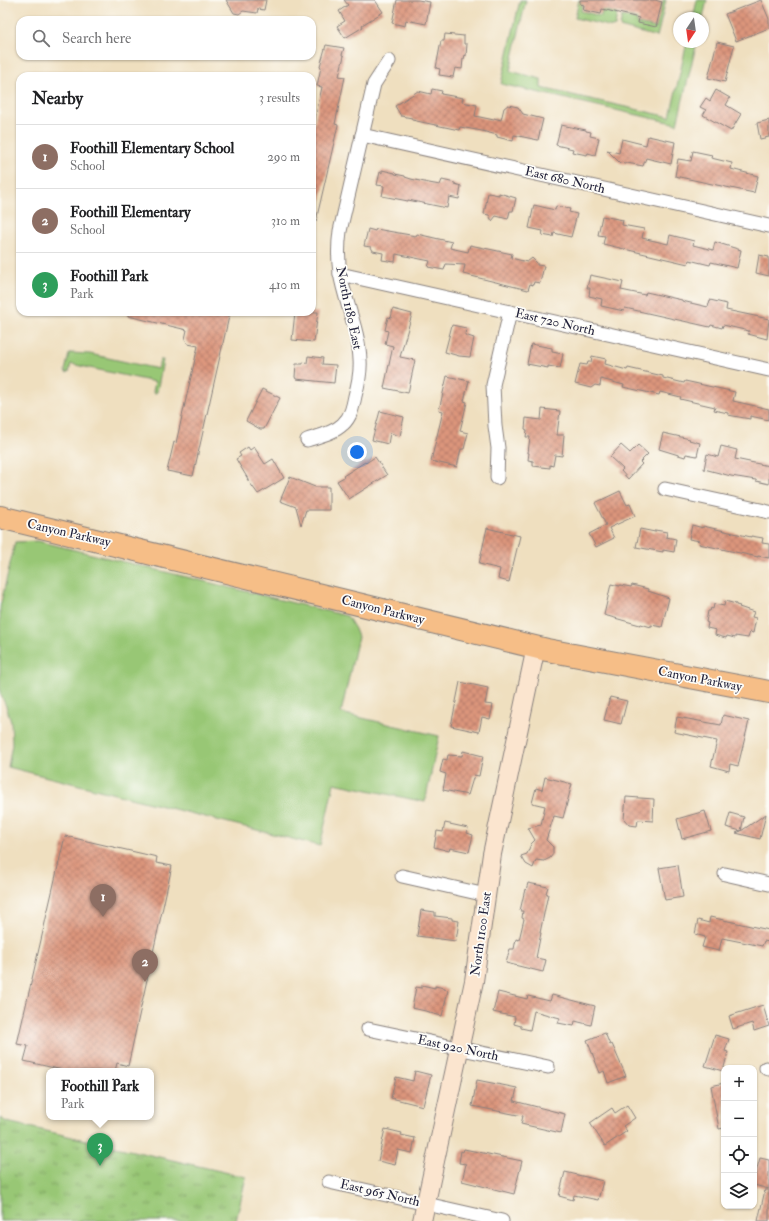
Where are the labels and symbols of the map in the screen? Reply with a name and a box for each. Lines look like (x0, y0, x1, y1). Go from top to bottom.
north arrow (673, 12, 709, 48)
street label: East 680 North (523, 163, 607, 197)
street label: North 1180 East (332, 265, 366, 351)
street label: East 720 North (513, 305, 597, 339)
your location (347, 442, 367, 462)
street label: Canyon Parkway (25, 516, 113, 551)
street label: Canyon Parkway (340, 592, 427, 629)
street label: Canyon Parkway (656, 663, 744, 696)
pin: 1 (90, 884, 116, 917)
street label: North 1100 East (467, 891, 495, 977)
pin: 2 (132, 949, 158, 982)
street label: East 920 North (416, 1032, 500, 1064)
pin: 3 (87, 1133, 113, 1166)
street label: East 965 North (339, 1176, 422, 1210)

